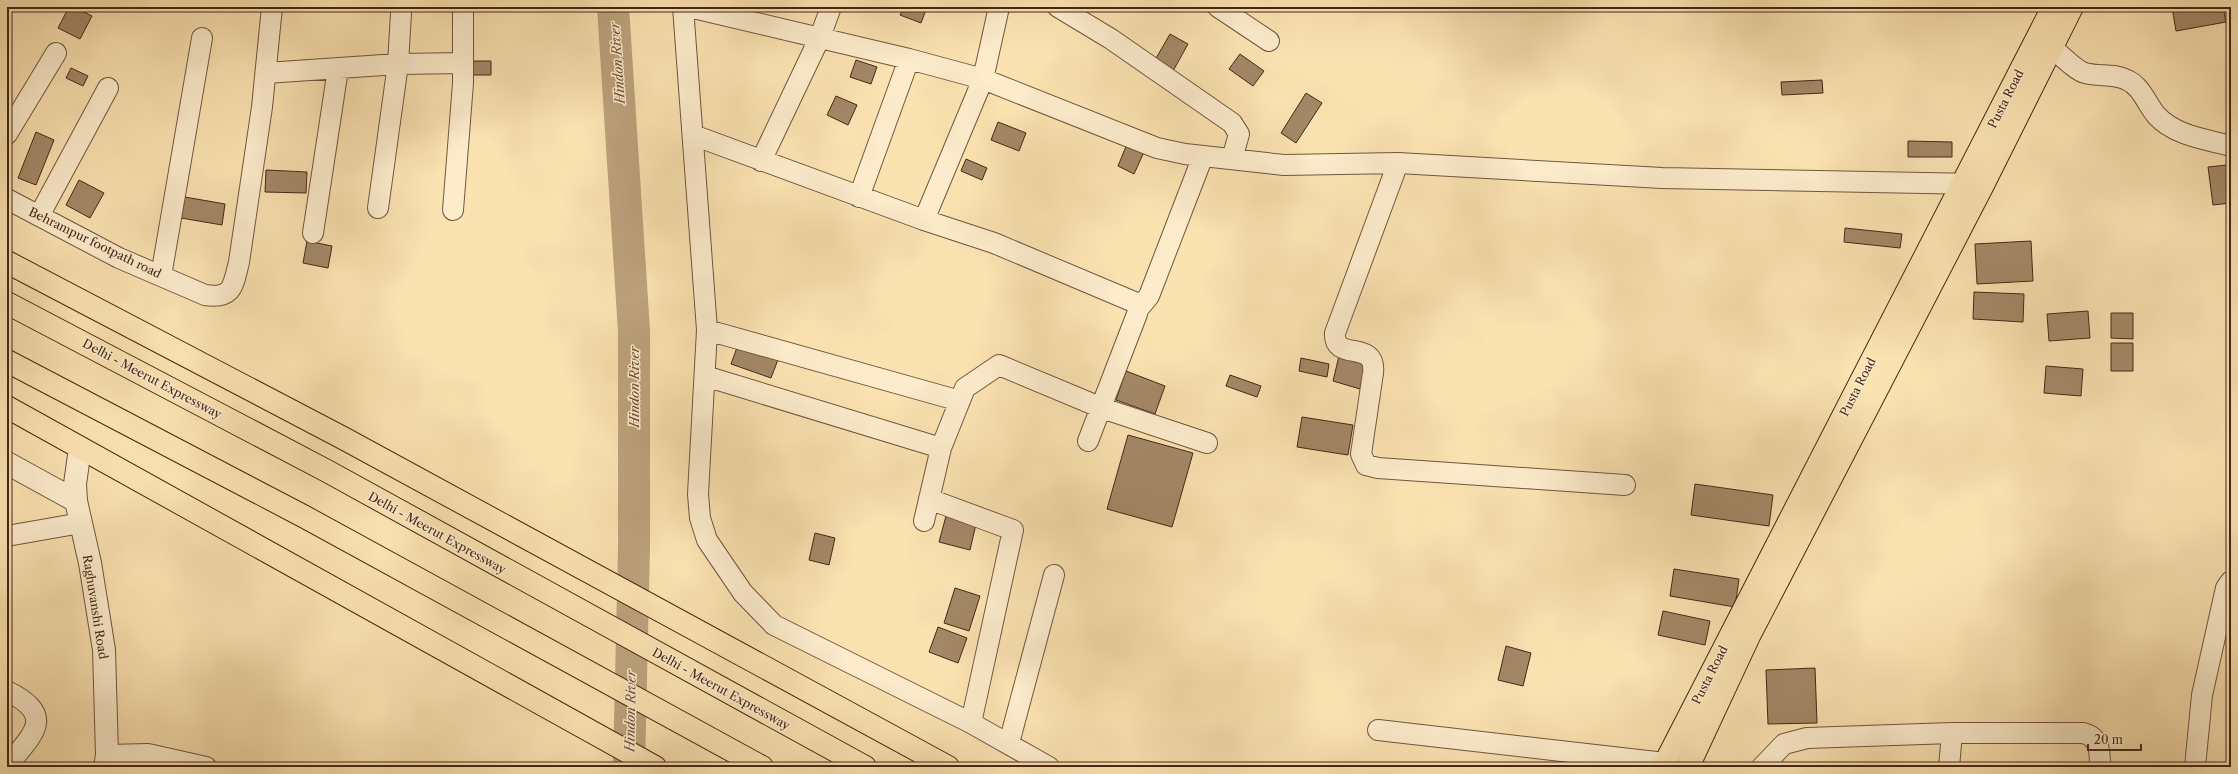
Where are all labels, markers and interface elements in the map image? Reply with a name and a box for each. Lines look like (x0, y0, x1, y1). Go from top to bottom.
water label: Hindon River (606, 21, 628, 105)
street label: Pusta Road (1984, 66, 2027, 131)
street label: Behrampur footpath road (27, 204, 165, 282)
street label: Delhi - Meerut Expressway (80, 336, 225, 422)
water label: Hindon River (626, 345, 642, 429)
street label: Pusta Road (1836, 354, 1879, 419)
street label: Delhi - Meerut Expressway (366, 488, 509, 577)
street label: Raghuvanshi Road (80, 554, 111, 661)
street label: Pusta Road (1688, 642, 1731, 707)
street label: Delhi - Meerut Expressway (650, 644, 793, 733)
water label: Hindon River (621, 669, 639, 753)
scale bar (2088, 726, 2141, 752)
text: 20 m (2094, 732, 2123, 747)

